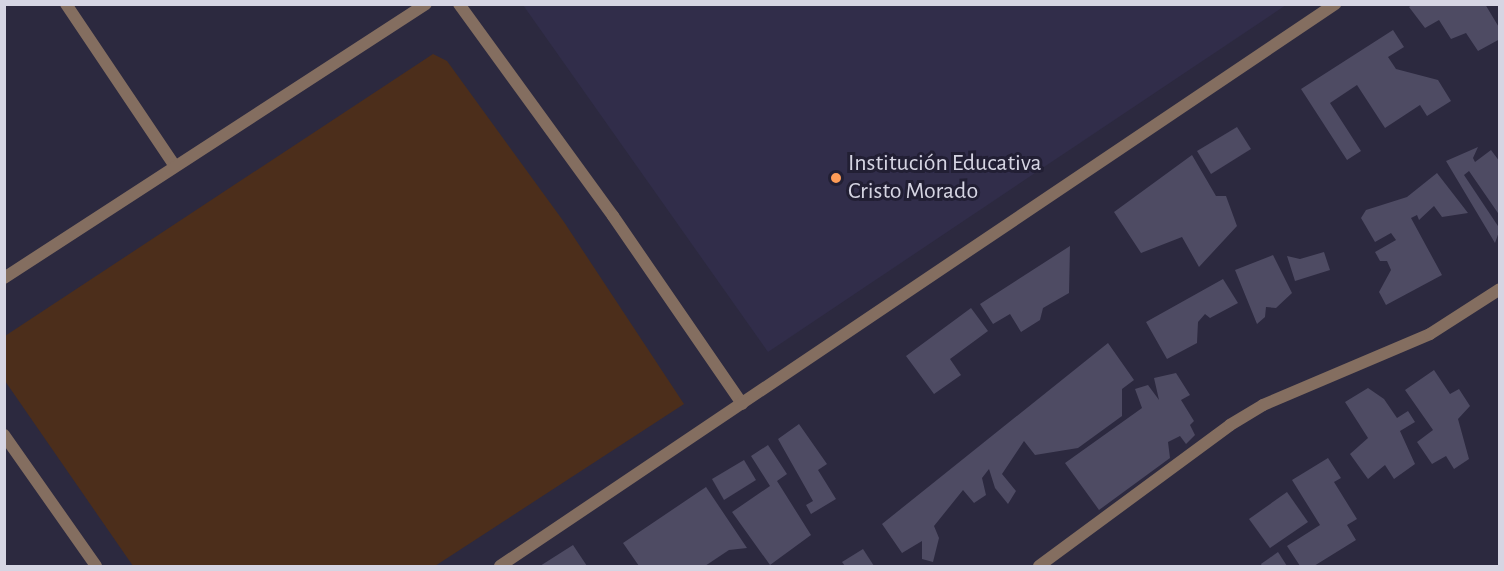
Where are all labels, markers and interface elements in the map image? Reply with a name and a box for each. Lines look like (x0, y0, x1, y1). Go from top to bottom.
place label: Institución Educativa Cristo Morado (848, 150, 1042, 206)
marker: Institución Educativa Cristo Morado (829, 171, 843, 185)

